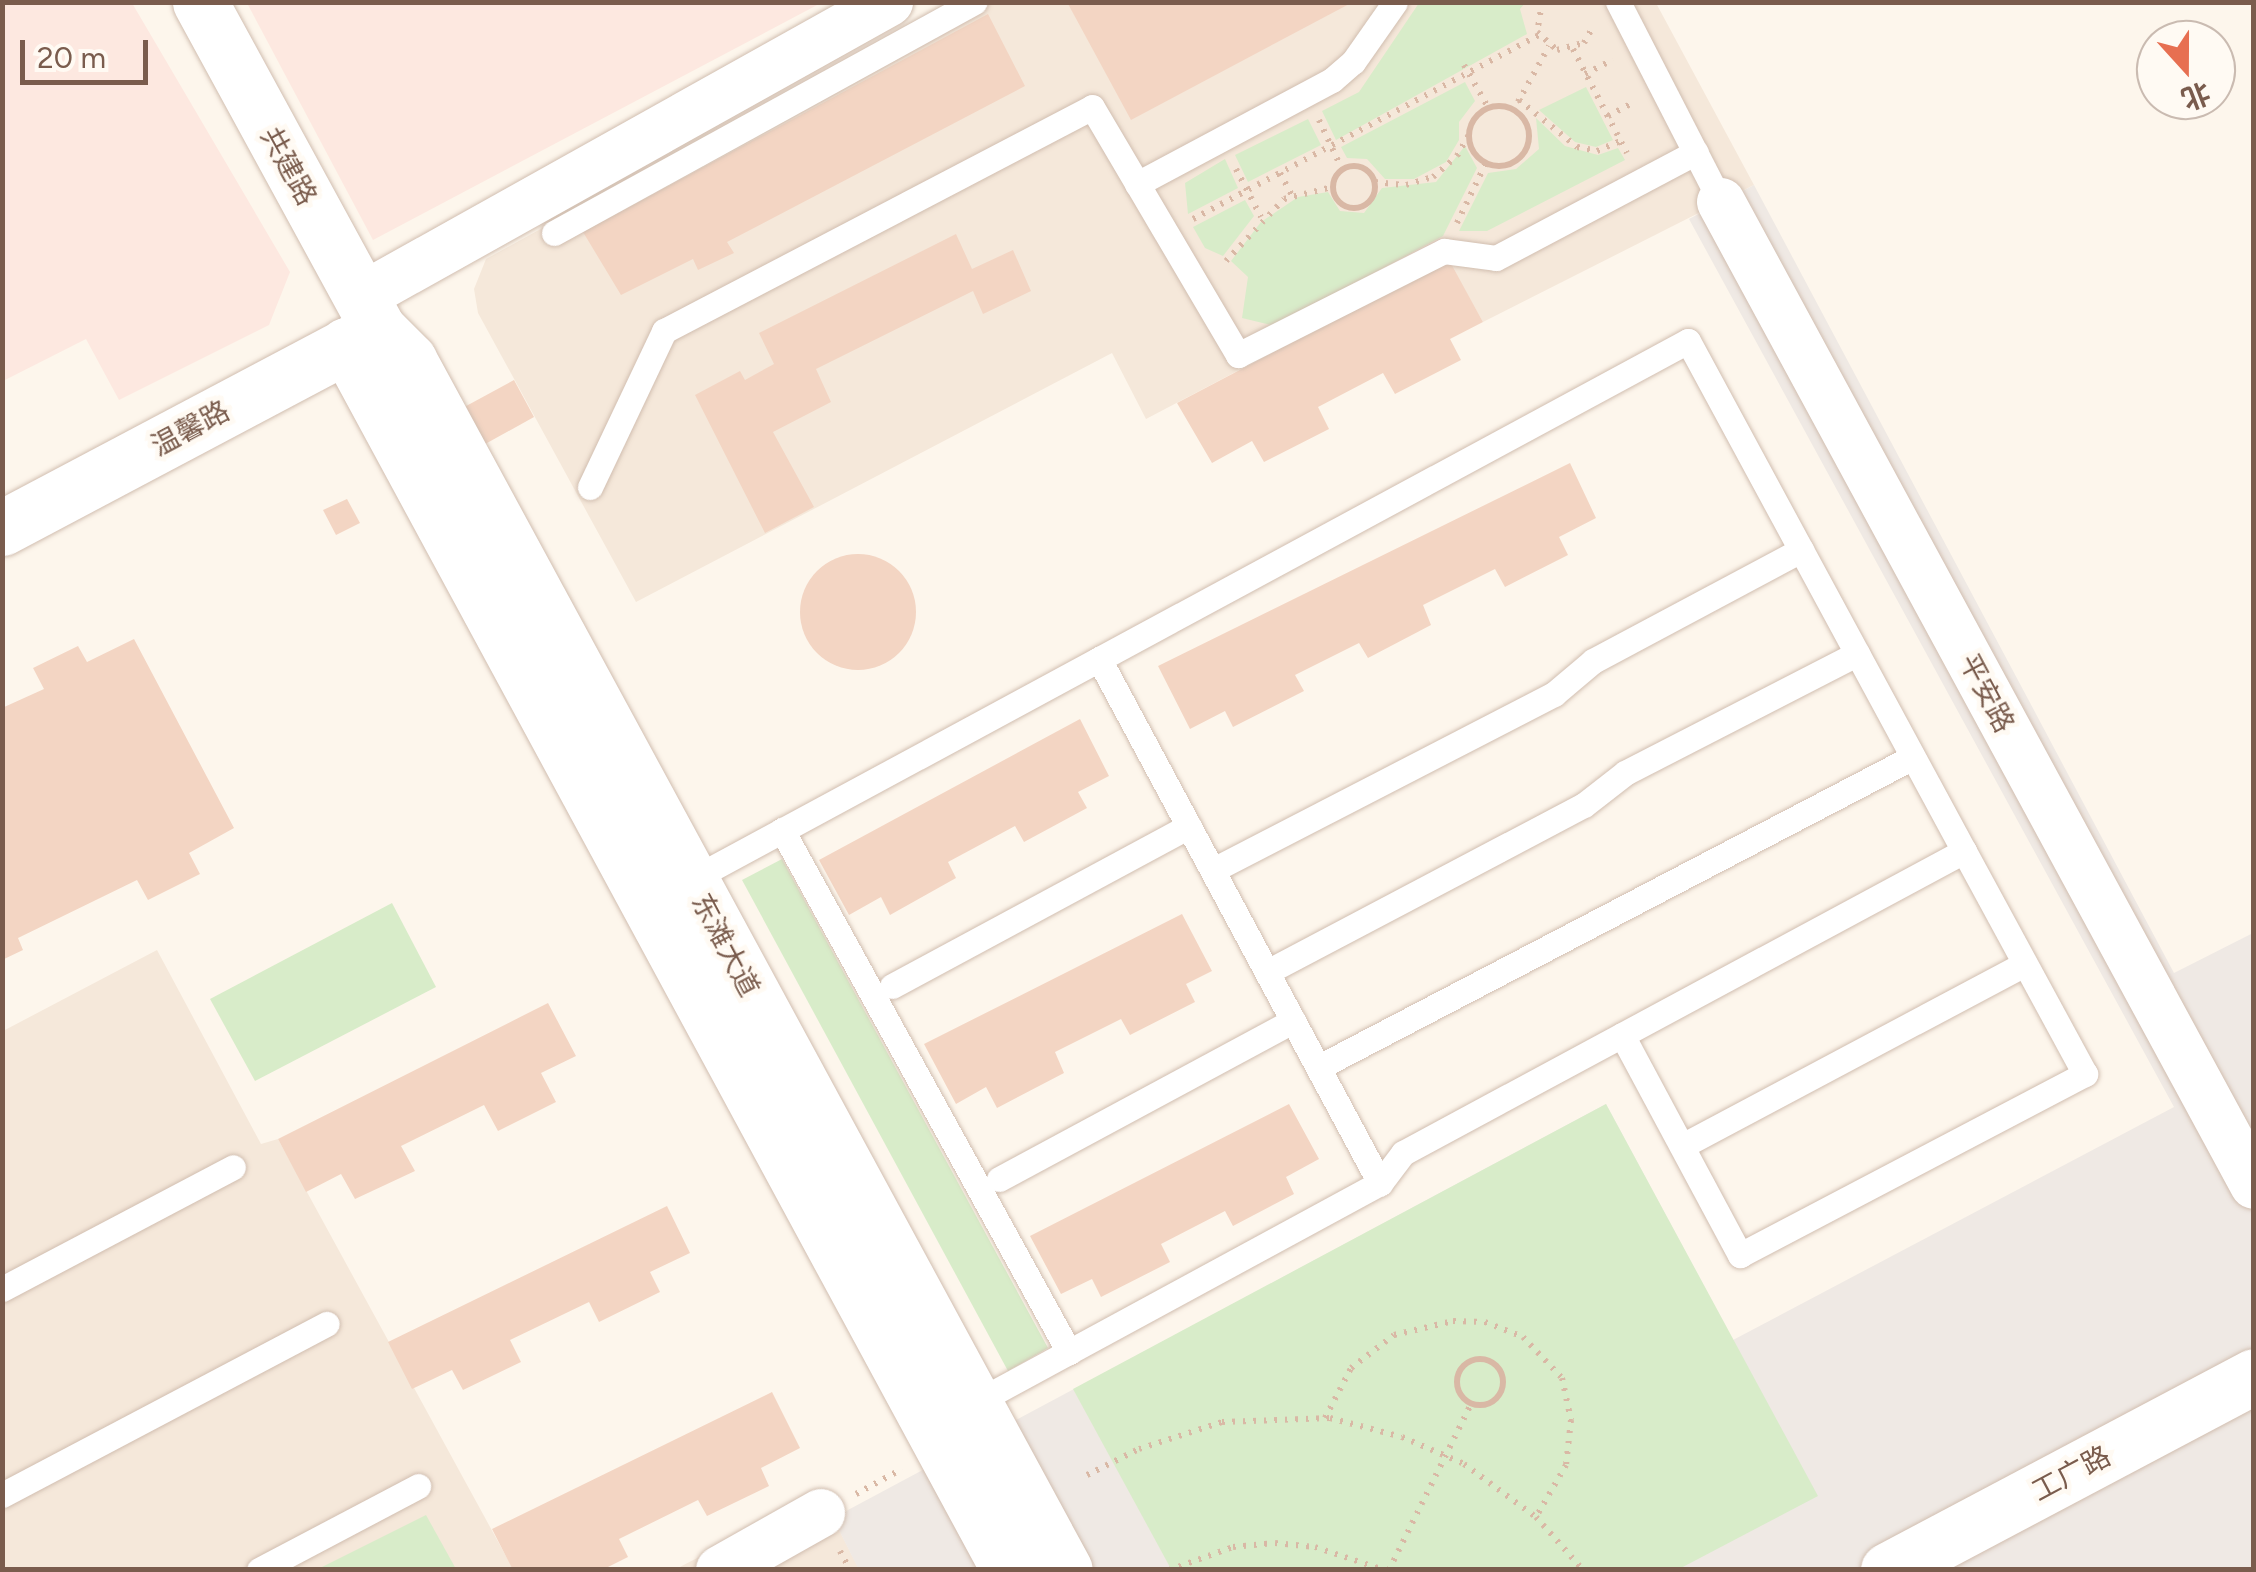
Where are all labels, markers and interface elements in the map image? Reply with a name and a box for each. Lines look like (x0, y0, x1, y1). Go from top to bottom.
scale bar (25, 20, 152, 82)
north arrow (2136, 20, 2236, 120)
text: 20 m (37, 39, 106, 76)
text: 北 (2177, 75, 2215, 117)
street label: 共建路 (254, 121, 324, 211)
street label: 温馨路 (145, 393, 235, 463)
street label: 平安路 (1952, 648, 2022, 738)
street label: 东滩大道 (685, 888, 767, 1002)
street label: 工广路 (2026, 1438, 2116, 1508)

